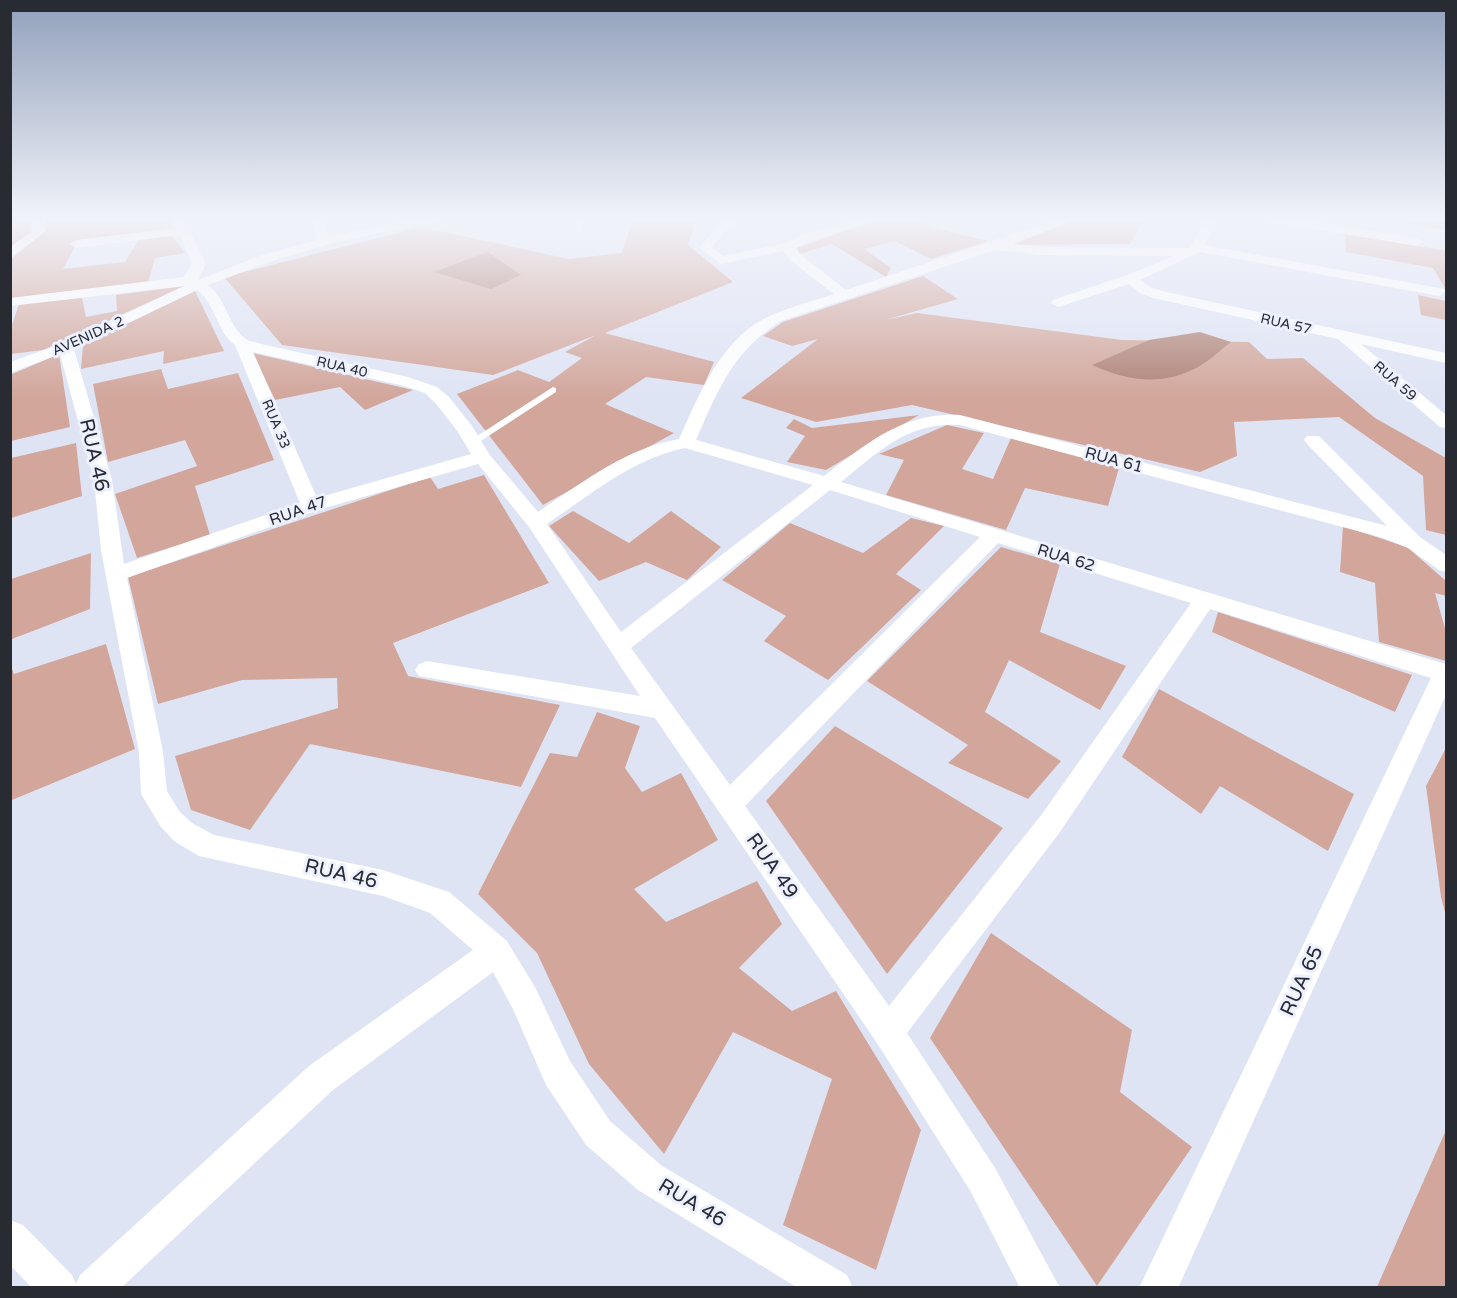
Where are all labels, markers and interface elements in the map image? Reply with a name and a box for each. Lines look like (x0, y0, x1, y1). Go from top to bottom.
street label: RUA 57 (1259, 310, 1313, 338)
street label: AVENIDA 2 (49, 313, 127, 359)
street label: RUA 40 (315, 353, 369, 381)
street label: RUA 59 (1370, 358, 1420, 404)
street label: RUA 33 (258, 397, 294, 451)
street label: RUA 46 (74, 416, 114, 494)
street label: RUA 61 (1083, 443, 1145, 477)
street label: RUA 47 (267, 492, 329, 530)
street label: RUA 62 (1035, 540, 1097, 576)
street label: RUA 49 (741, 829, 803, 903)
street label: RUA 46 (302, 854, 380, 894)
street label: RUA 65 (1275, 942, 1329, 1020)
street label: RUA 46 (654, 1174, 730, 1232)

